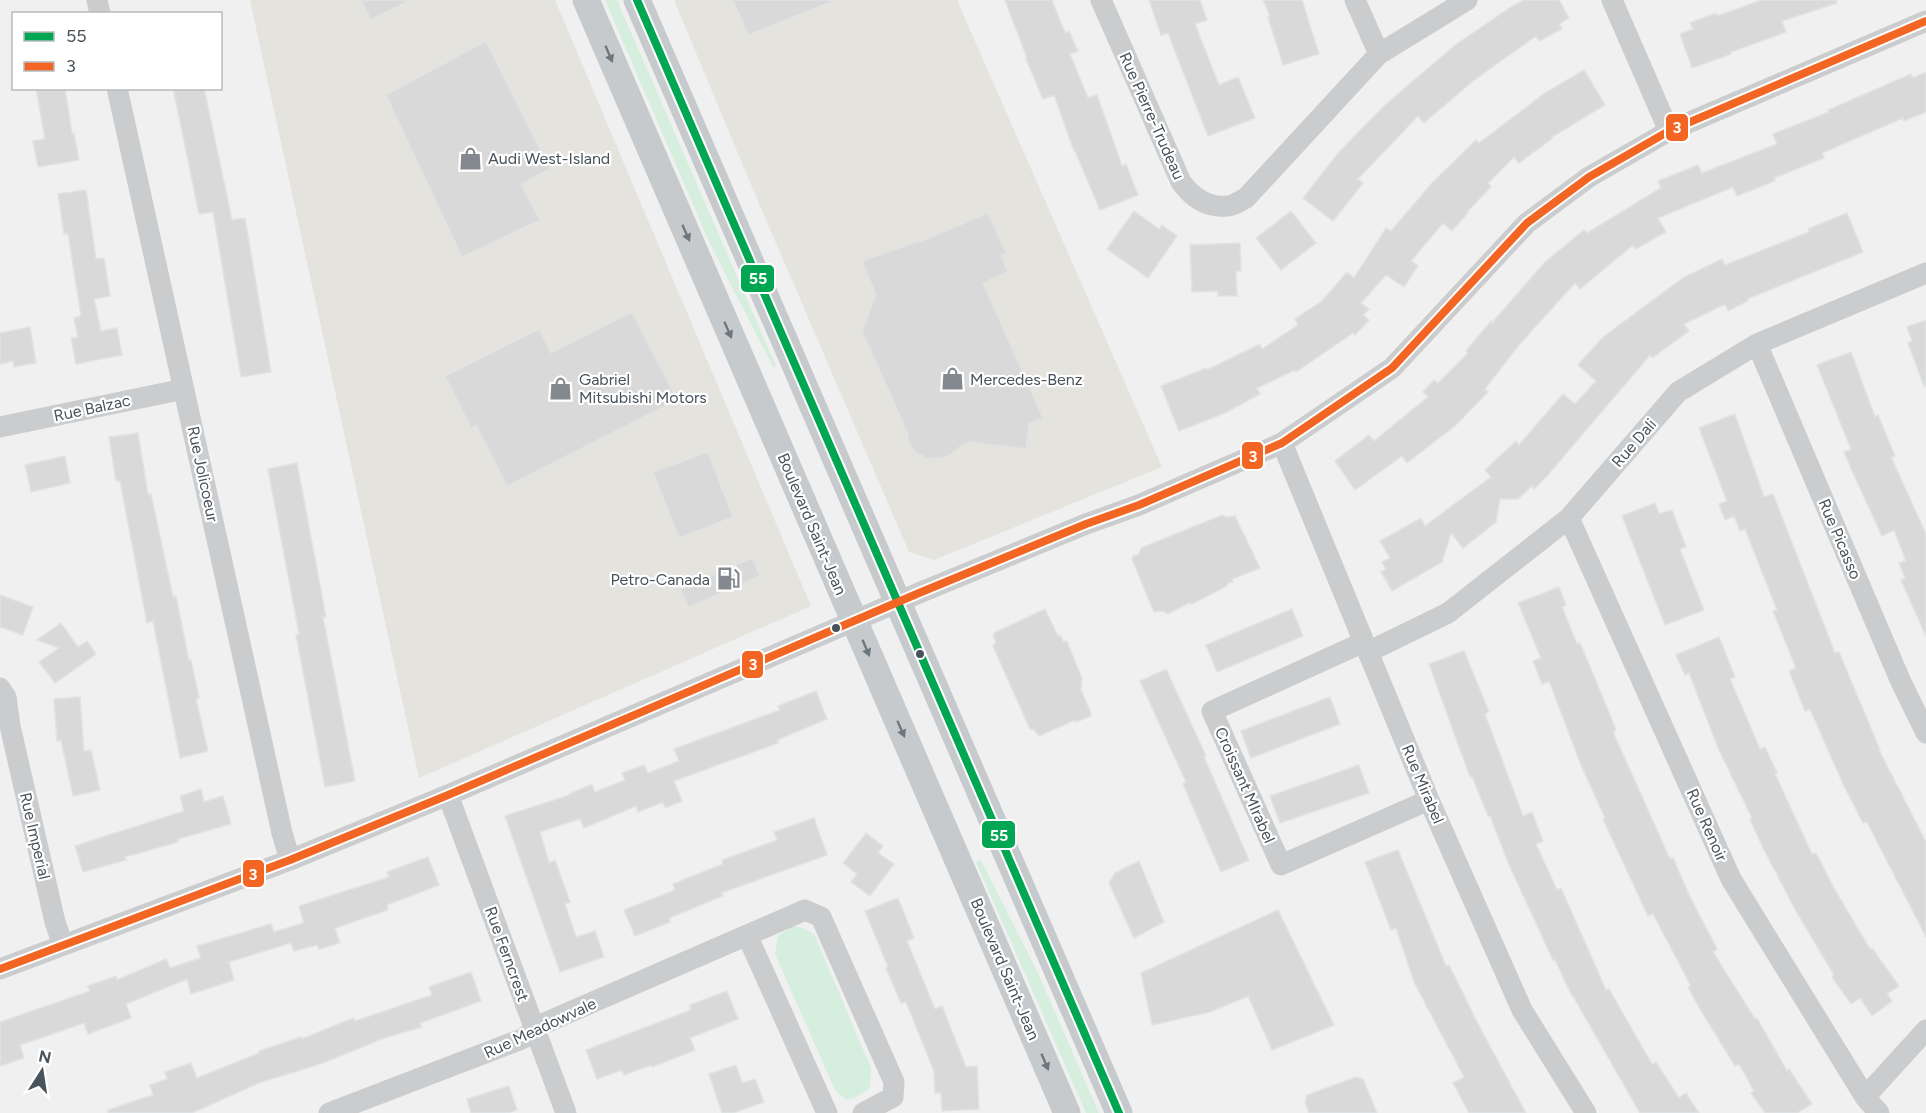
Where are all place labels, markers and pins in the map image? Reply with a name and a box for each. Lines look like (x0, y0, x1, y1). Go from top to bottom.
shop icon: Audi West-Island (457, 145, 483, 171)
place label: Audi West-Island (488, 149, 610, 168)
shop icon: Mercedes-Benz (939, 366, 965, 392)
place label: Gabriel Mitsubishi Motors (579, 370, 707, 407)
place label: Mercedes-Benz (970, 370, 1083, 389)
shop icon: Gabriel Mitsubishi Motors (548, 375, 574, 401)
fuel station icon: Petro-Canada (715, 566, 741, 592)
place label: Petro-Canada (610, 570, 710, 589)
unlabelled marker (830, 622, 842, 634)
unlabelled marker (914, 648, 926, 660)

